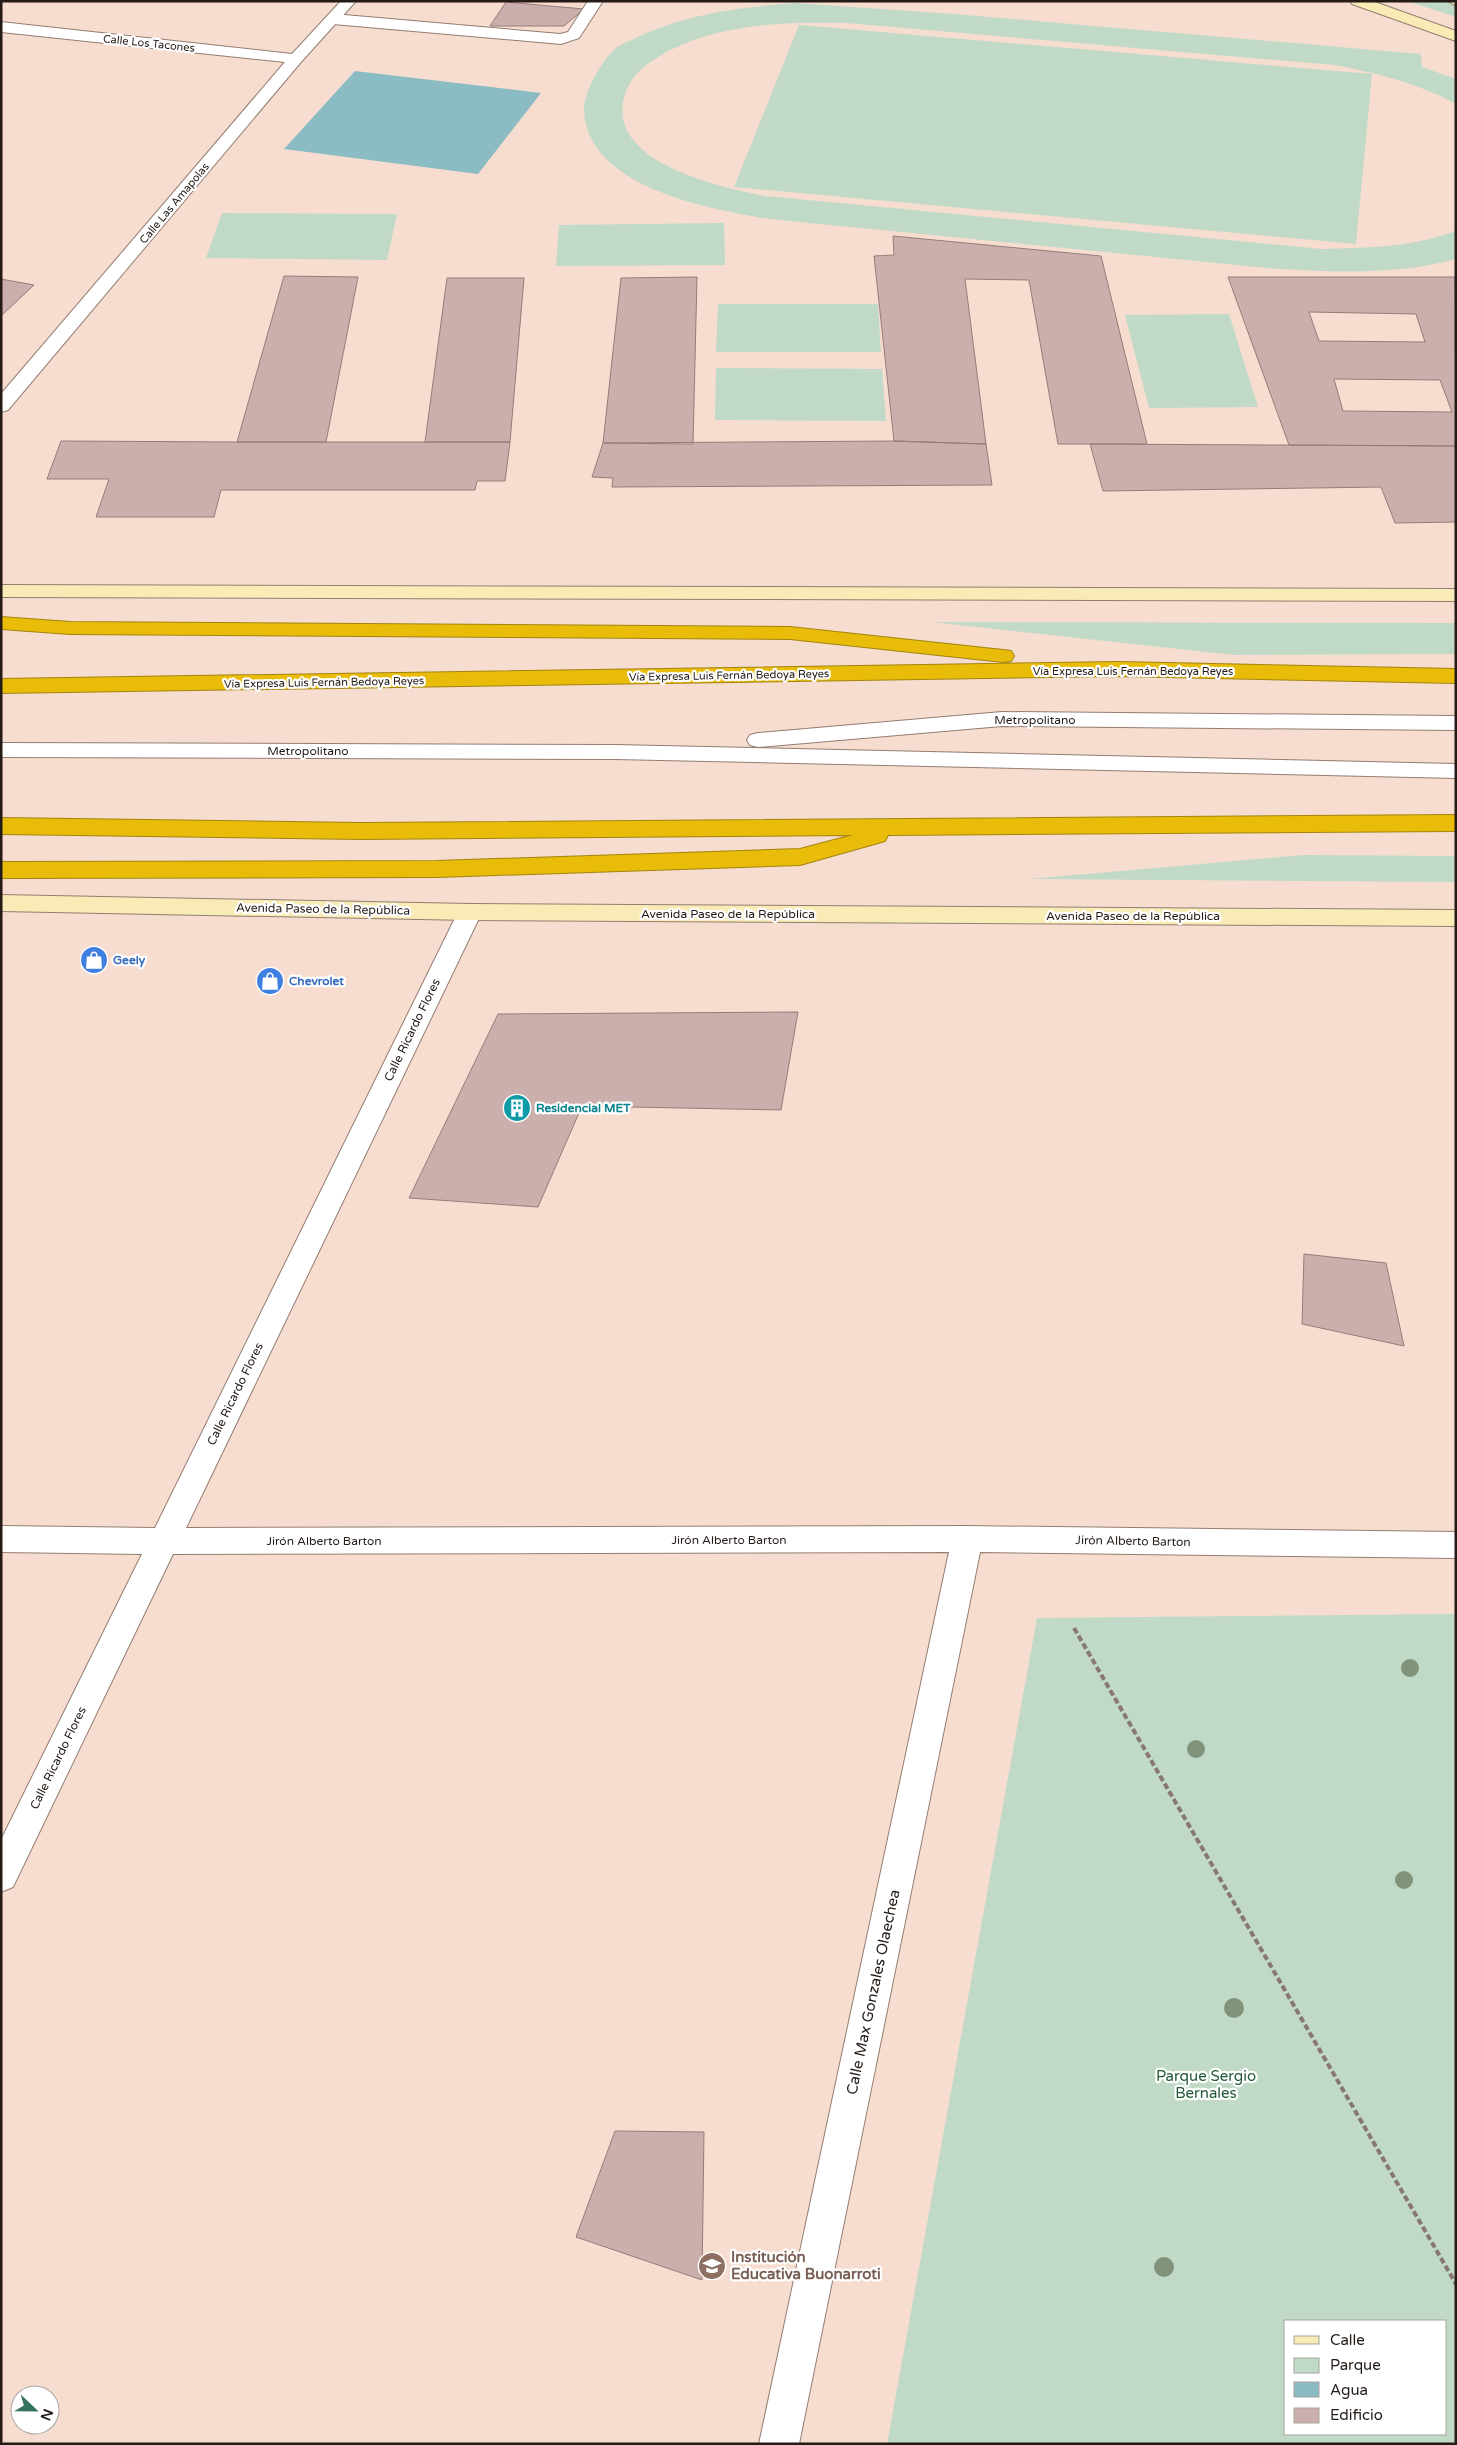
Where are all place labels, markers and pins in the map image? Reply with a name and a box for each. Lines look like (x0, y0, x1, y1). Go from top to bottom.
shop icon: Geely (79, 945, 109, 975)
place label: Geely (113, 953, 146, 968)
shop icon: Chevrolet (255, 966, 285, 996)
place label: Chevrolet (289, 974, 344, 988)
building icon: Residencial MET (502, 1093, 532, 1123)
place label: Residencial MET (536, 1101, 631, 1115)
place label: Institución Educativa Buonarroti (731, 2248, 881, 2283)
school or university icon: Institución Educativa Buonarroti (697, 2251, 727, 2281)

